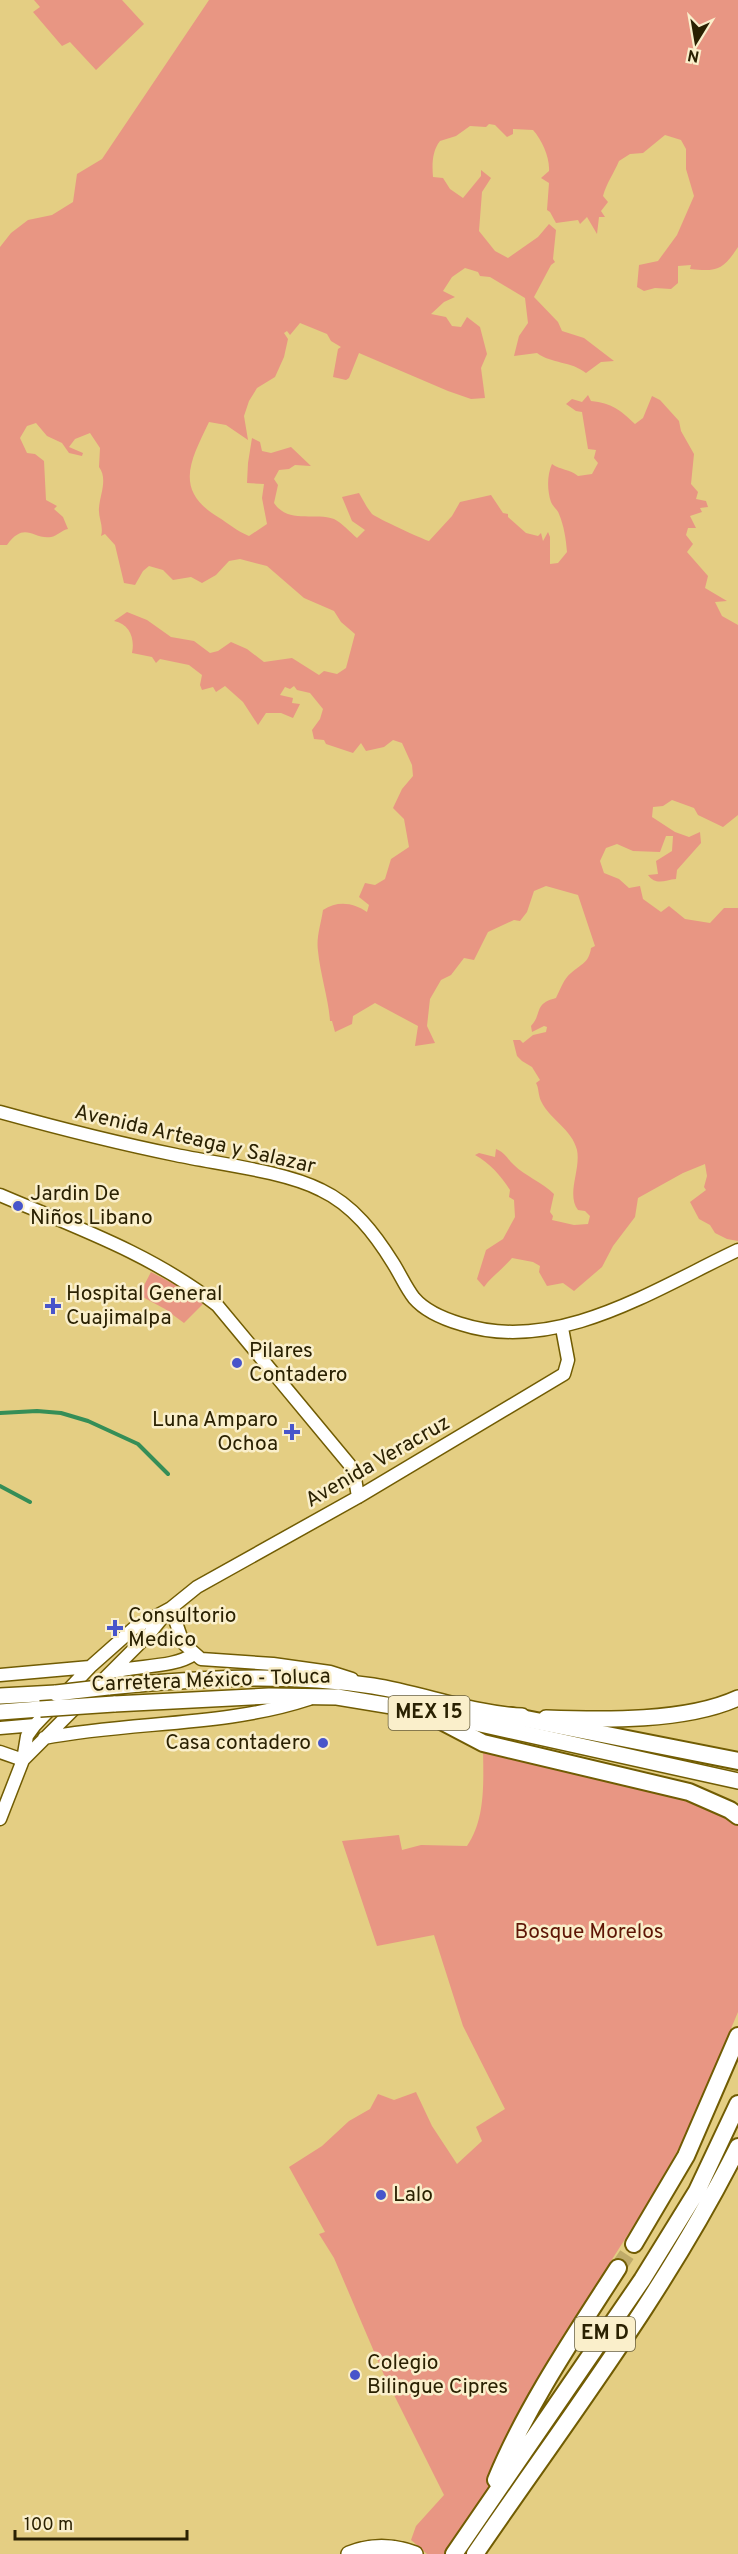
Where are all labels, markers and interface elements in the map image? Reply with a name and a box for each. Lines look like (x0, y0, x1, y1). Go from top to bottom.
north arrow (666, 12, 726, 72)
text: N (686, 44, 701, 66)
street label: Avenida Arteaga y Salazar (72, 1099, 318, 1181)
place label: Jardin De Niños Libano (30, 1181, 153, 1232)
marker: Jardin De Niños Libano (11, 1199, 25, 1213)
place label: Hospital General Cuajimalpa (66, 1281, 222, 1332)
marker: Hospital General Cuajimalpa (44, 1297, 62, 1315)
place label: Pilares Contadero (249, 1338, 348, 1389)
marker: Pilares Contadero (230, 1356, 244, 1370)
place label: Luna Amparo Ochoa (152, 1407, 278, 1458)
street label: Avenida Veracruz (301, 1410, 455, 1514)
marker: Luna Amparo Ochoa (283, 1423, 301, 1441)
place label: Consultorio Medico (128, 1603, 237, 1654)
marker: Consultorio Medico (106, 1619, 124, 1637)
street label: Carretera México - Toluca (91, 1663, 331, 1699)
road number: MEX 15 (388, 1696, 470, 1730)
place label: Casa contadero (165, 1730, 311, 1757)
marker: Casa contadero (316, 1736, 330, 1750)
park label: Bosque Morelos (514, 1919, 664, 1946)
place label: Lalo (393, 2182, 433, 2209)
marker: Lalo (374, 2188, 388, 2202)
road number: EM D (575, 2317, 635, 2351)
place label: Colegio Bilingue Cipres (367, 2350, 508, 2401)
marker: Colegio Bilingue Cipres (348, 2368, 362, 2382)
scale bar (15, 2503, 188, 2541)
text: 100 m (24, 2514, 73, 2537)

